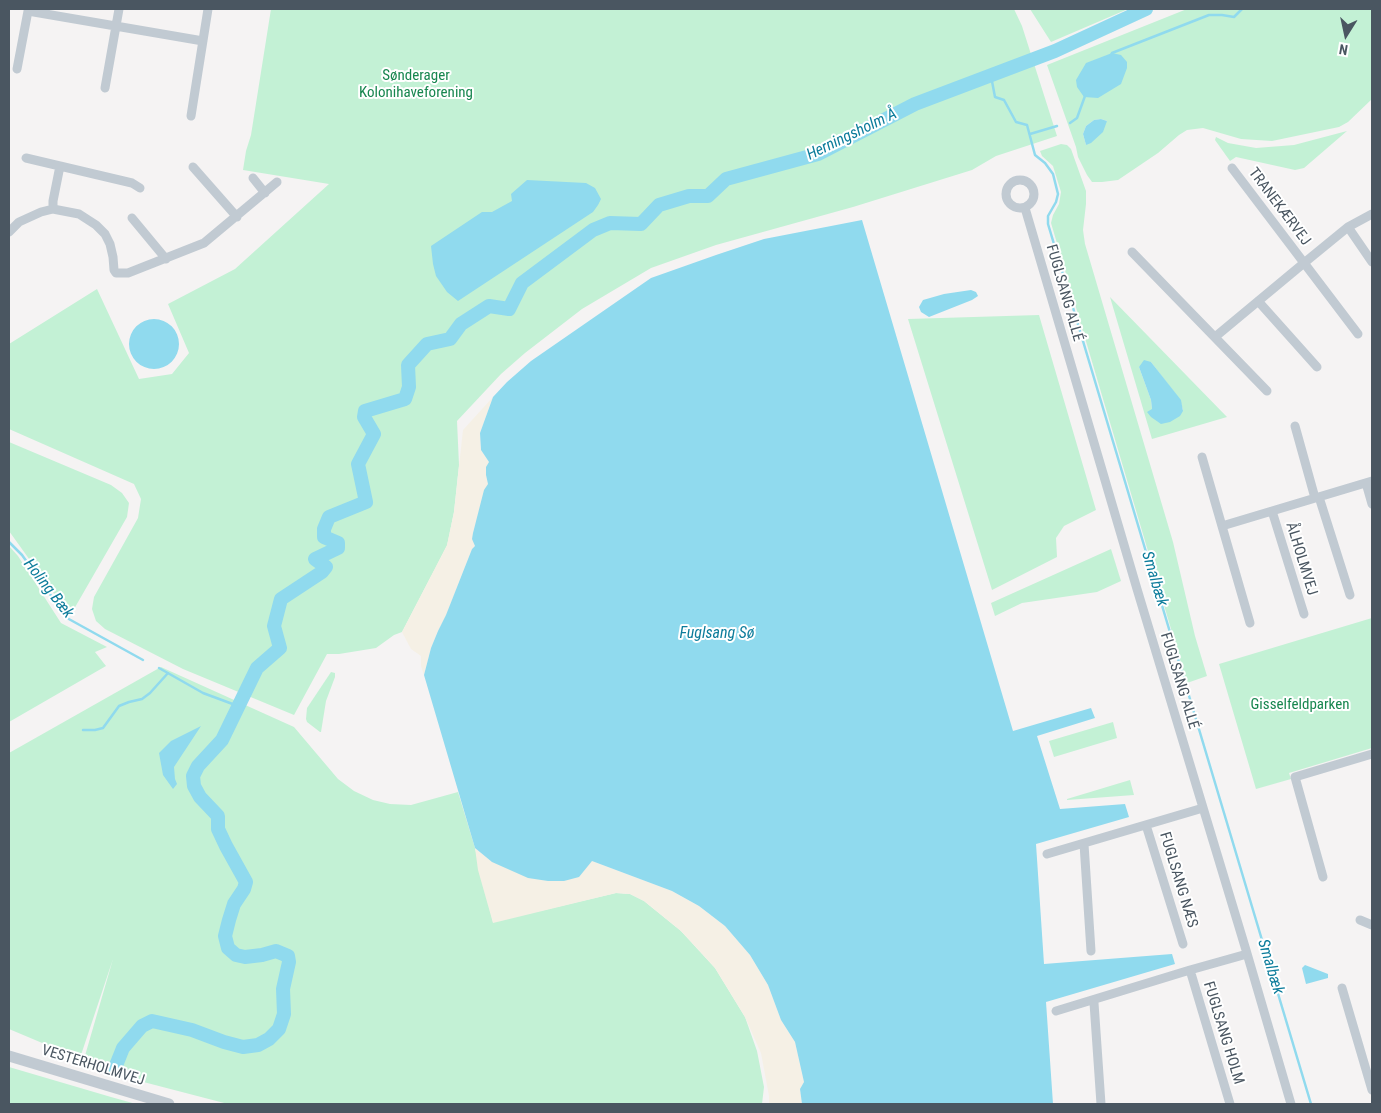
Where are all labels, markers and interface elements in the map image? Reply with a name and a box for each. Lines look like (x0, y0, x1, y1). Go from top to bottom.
north arrow (1321, 10, 1371, 60)
text: N (1338, 41, 1349, 58)
park label: Sønderager Kolonihaveforening (359, 67, 473, 102)
water label: Herningsholm Å (804, 105, 900, 165)
street label: TRANEKÆRVEJ (1244, 165, 1314, 249)
street label: FUGLSANG ALLÉ (1042, 242, 1086, 344)
street label: ÅLHOLMVEJ (1281, 520, 1321, 598)
water label: Smalbæk (1137, 549, 1171, 609)
water label: Holing Bæk (19, 555, 77, 623)
water label: Fuglsang Sø (679, 624, 755, 644)
street label: FUGLSANG ALLÉ (1156, 631, 1202, 731)
park label: Gisselfeldparken (1250, 696, 1350, 714)
street label: FUGLSANG NÆS (1155, 830, 1201, 930)
water label: Smalbæk (1253, 937, 1287, 997)
street label: FUGLSANG HOLM (1199, 979, 1247, 1087)
street label: VESTERHOLMVEJ (39, 1042, 147, 1090)

